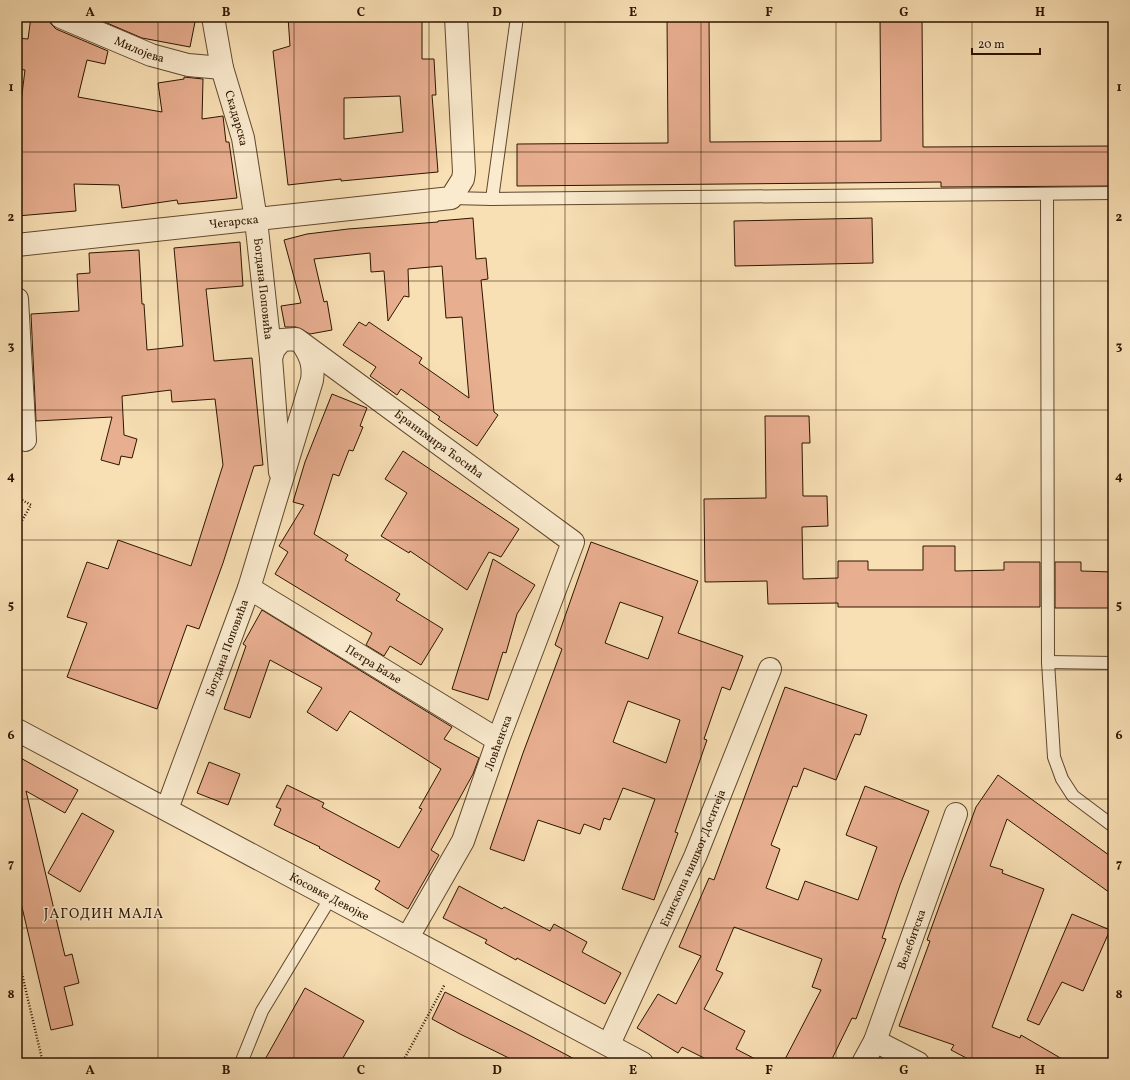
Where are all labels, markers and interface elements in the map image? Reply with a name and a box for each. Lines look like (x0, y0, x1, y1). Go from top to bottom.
text: A (85, 4, 95, 22)
text: B (222, 4, 231, 22)
text: C (357, 4, 365, 22)
text: D (492, 4, 502, 22)
text: E (629, 4, 637, 22)
text: F (765, 4, 773, 22)
text: G (899, 4, 909, 22)
text: H (1035, 4, 1045, 22)
scale bar (972, 30, 1040, 56)
street label: Милојева (112, 33, 166, 67)
text: 20 m (978, 37, 1005, 53)
text: 1 (8, 79, 14, 97)
text: 1 (1116, 79, 1122, 97)
street label: Скадарска (220, 89, 251, 147)
text: 2 (8, 209, 15, 227)
text: 2 (1116, 209, 1123, 227)
street label: Чегарска (208, 212, 259, 233)
street label: Богдана Поповића (249, 237, 276, 341)
text: 3 (8, 338, 15, 356)
text: 3 (1116, 338, 1123, 356)
street label: Бранимира Ћосића (391, 407, 486, 483)
text: 4 (7, 468, 15, 486)
text: 4 (1115, 468, 1123, 486)
text: 5 (8, 597, 14, 615)
street label: Богдана Поповића (202, 597, 253, 699)
text: 5 (1116, 597, 1122, 615)
street label: Петра Баље (342, 642, 405, 688)
street label: Ловћенска (481, 713, 516, 773)
text: 6 (7, 727, 15, 745)
text: 6 (1115, 727, 1123, 745)
street label: Епископа нишког Доситеја (657, 787, 730, 930)
text: 7 (8, 856, 14, 874)
text: 7 (1116, 856, 1122, 874)
street label: Косовке Девојке (286, 869, 372, 925)
district label: ЈАГОДИН МАЛА (44, 905, 164, 924)
street label: Велебитска (894, 907, 930, 972)
text: 8 (7, 986, 15, 1004)
text: 8 (1115, 986, 1123, 1004)
text: A (85, 1062, 95, 1080)
text: B (222, 1062, 231, 1080)
text: C (357, 1062, 365, 1080)
text: D (492, 1062, 502, 1080)
text: E (629, 1062, 637, 1080)
text: F (765, 1062, 773, 1080)
text: G (899, 1062, 909, 1080)
text: H (1035, 1062, 1045, 1080)

